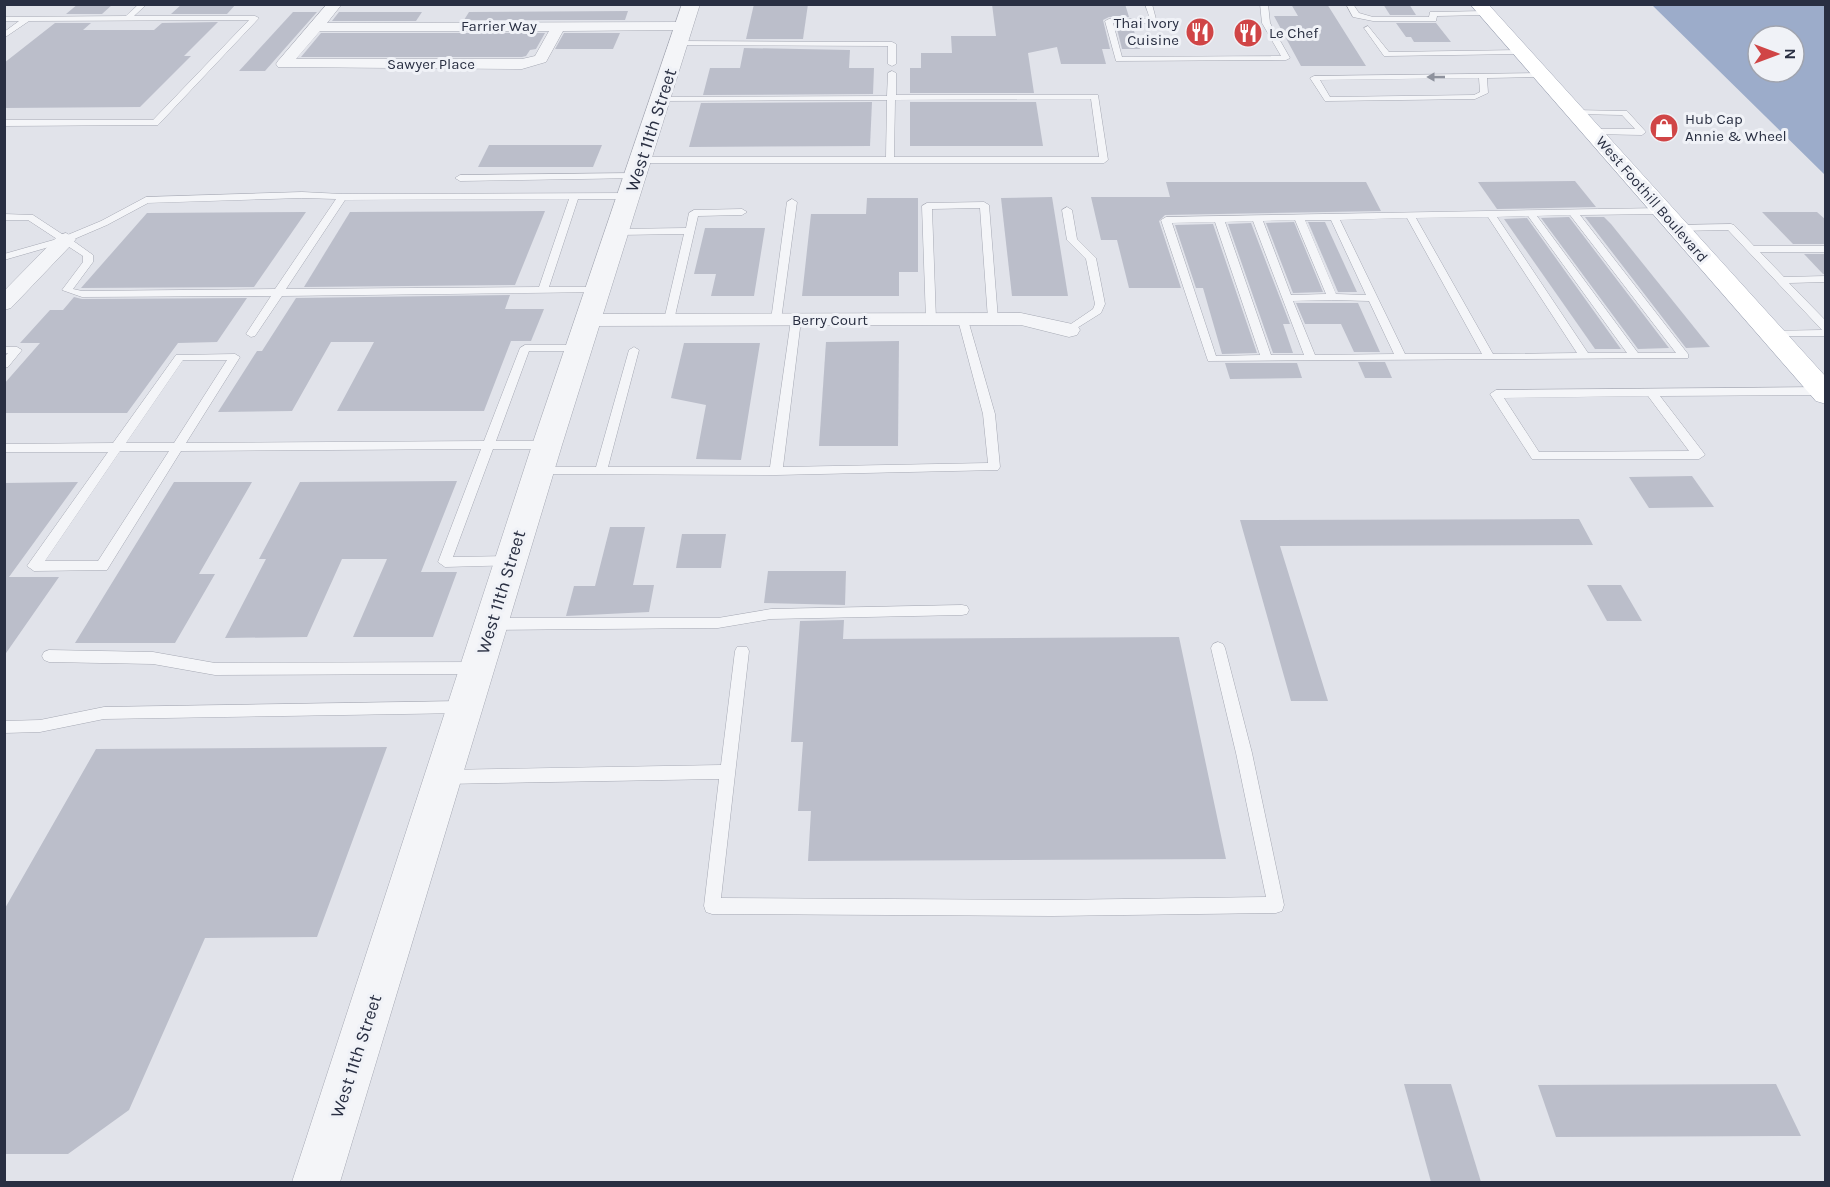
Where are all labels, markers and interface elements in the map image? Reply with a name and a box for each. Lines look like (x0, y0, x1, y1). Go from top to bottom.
place label: Thai Ivory Cuisine (1114, 14, 1179, 49)
restaurant icon: Thai Ivory Cuisine (1184, 16, 1216, 48)
street label: Farrier Way (461, 17, 537, 35)
restaurant icon: Le Chef (1232, 17, 1264, 49)
place label: Le Chef (1269, 24, 1319, 42)
north arrow (1746, 24, 1806, 84)
text: N (1781, 48, 1800, 60)
street label: Sawyer Place (387, 55, 475, 73)
street label: West 11th Street (621, 65, 681, 194)
one-way arrow (1427, 72, 1446, 82)
place label: Hub Cap Annie & Wheel (1685, 110, 1787, 145)
shop icon: Hub Cap Annie & Wheel (1648, 112, 1680, 144)
street label: West Foothill Boulevard (1592, 132, 1712, 266)
street label: Berry Court (792, 311, 868, 329)
street label: West 11th Street (472, 527, 530, 657)
street label: West 11th Street (326, 991, 386, 1120)

